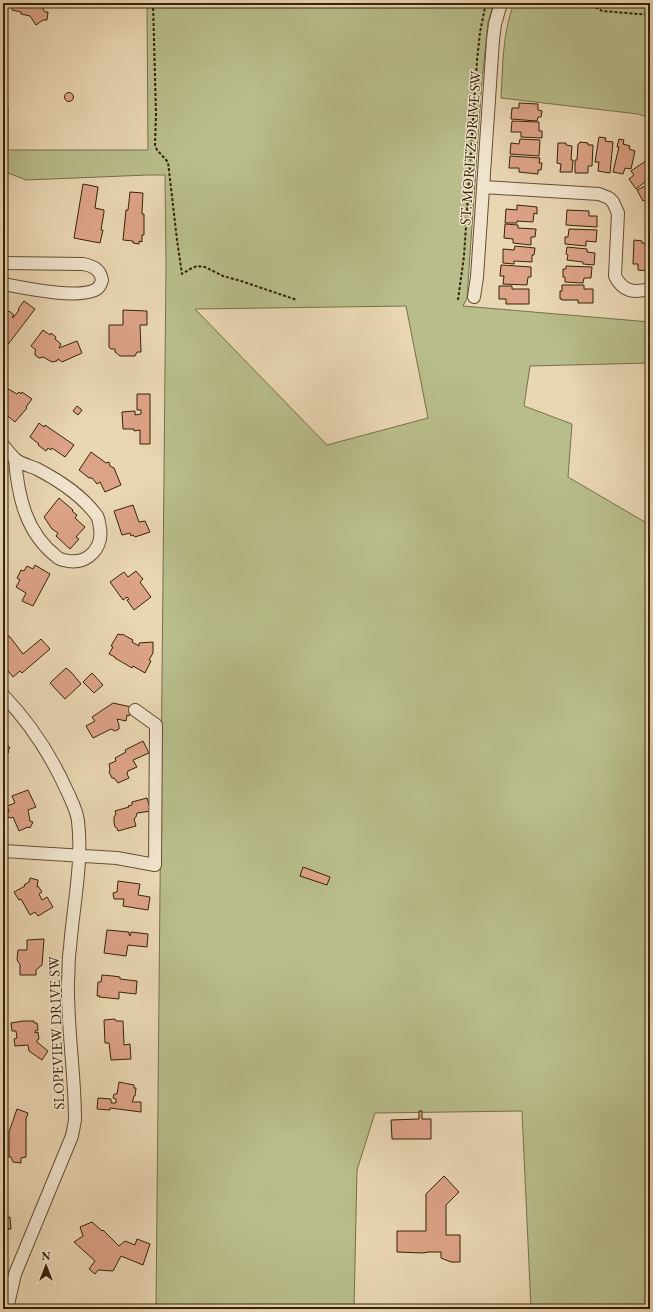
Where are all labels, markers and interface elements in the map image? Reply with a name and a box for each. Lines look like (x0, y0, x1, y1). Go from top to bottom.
street label: ST. MORITZ DRIVE SW (455, 70, 485, 226)
street label: SLOPEVIEW DRIVE SW (44, 956, 68, 1110)
north arrow (26, 1246, 66, 1286)
text: N (42, 1249, 51, 1263)

